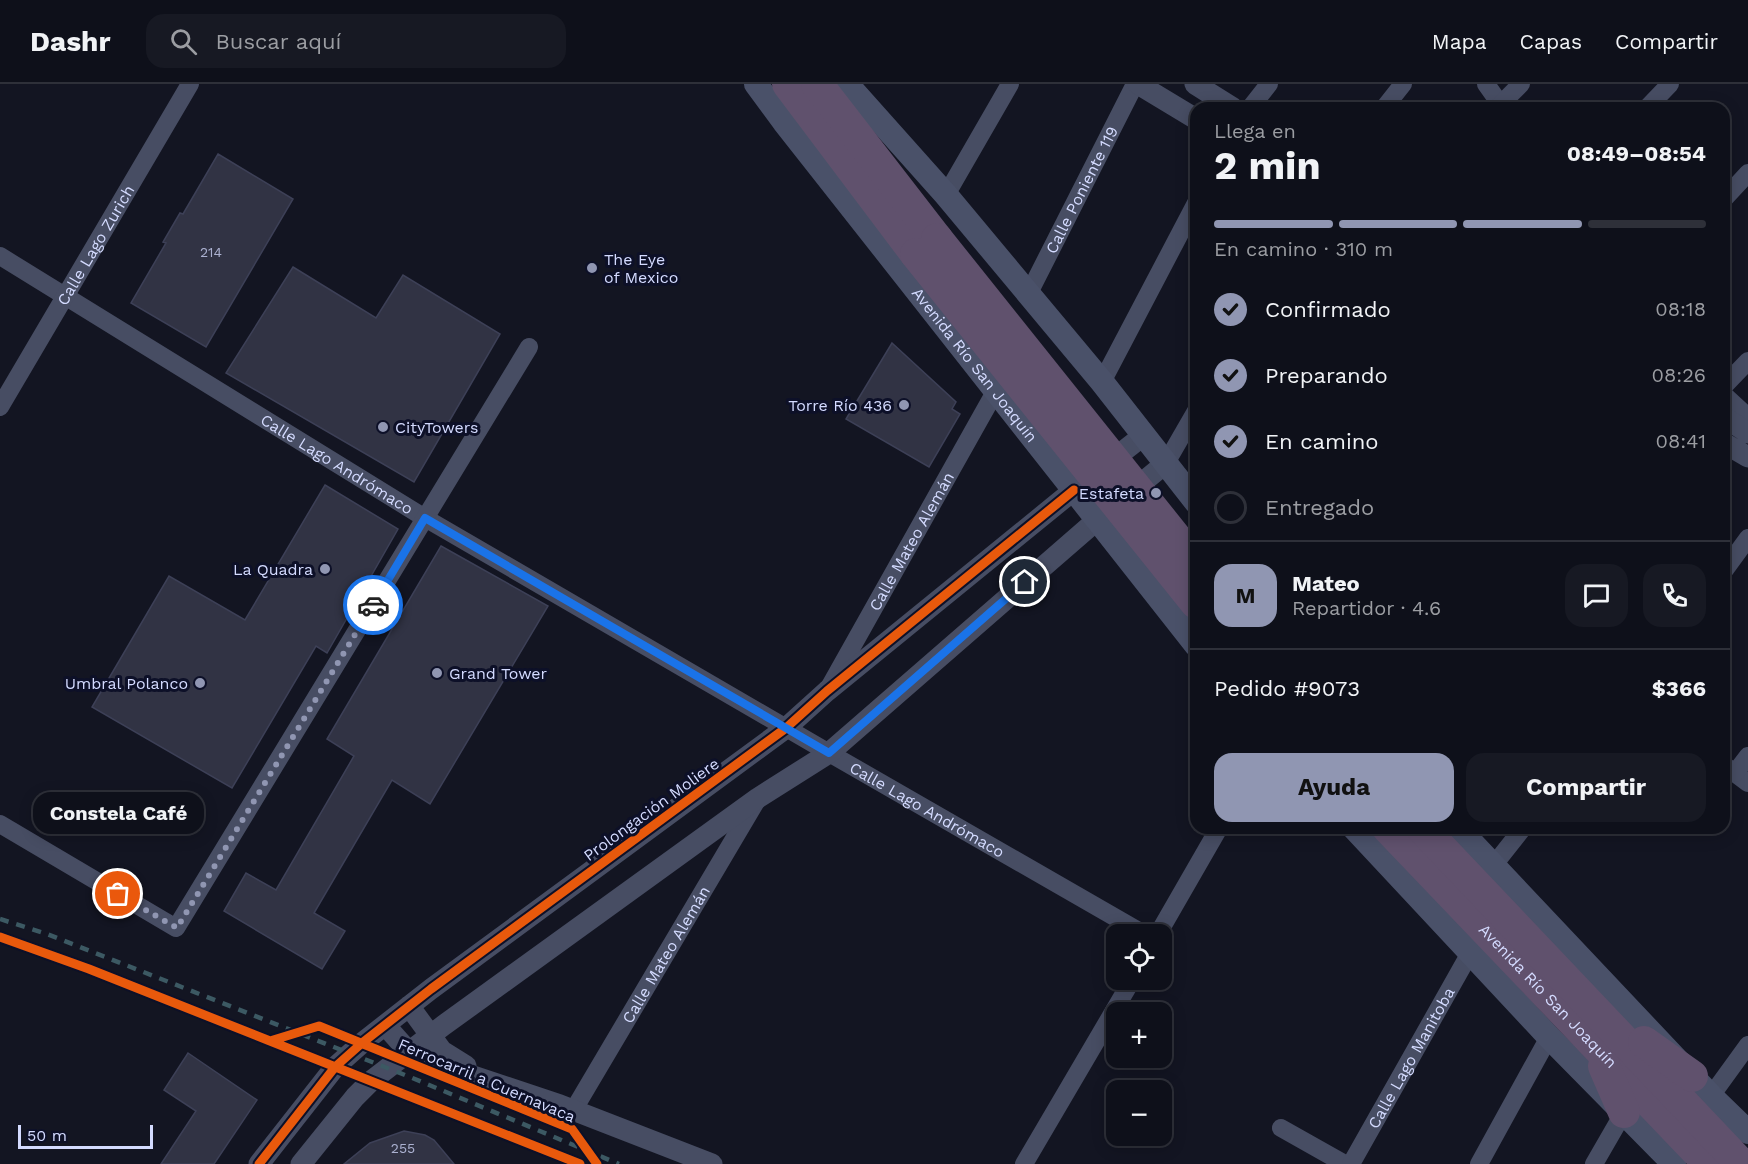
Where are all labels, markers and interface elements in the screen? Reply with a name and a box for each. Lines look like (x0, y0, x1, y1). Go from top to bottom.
search box (146, 14, 566, 68)
text: Dashr (30, 25, 110, 58)
icon: search (167, 25, 200, 58)
text: Buscar aquí (215, 29, 341, 54)
text: Mapa (1432, 29, 1487, 54)
text: Capas (1520, 29, 1582, 54)
text: Compartir (1615, 29, 1718, 54)
text: Llega en (1214, 119, 1296, 143)
street label: Calle Poniente 119 (1042, 123, 1122, 257)
text: 08:49–08:54 (1567, 141, 1706, 166)
text: 2 min (1214, 143, 1321, 188)
street label: Calle Lago Zurich (53, 182, 138, 309)
text: En camino · 310 m (1214, 237, 1393, 261)
house number: 214 (200, 244, 222, 260)
place label: The Eye of Mexico (604, 250, 678, 287)
marker: The Eye of Mexico (585, 261, 599, 275)
street label: Avenida Río San Joaquín (908, 284, 1041, 446)
icon: check (1214, 293, 1247, 326)
text: Confirmado (1265, 297, 1391, 322)
text: 08:18 (1655, 297, 1706, 321)
icon: check (1214, 359, 1247, 392)
text: Preparando (1265, 363, 1388, 388)
text: 08:26 (1652, 363, 1706, 387)
place label: Torre Río 436 (788, 396, 892, 415)
marker: Torre Río 436 (897, 398, 911, 412)
street label: Calle Lago Andrómaco (257, 410, 416, 518)
place label: CityTowers (395, 418, 478, 437)
marker: CityTowers (376, 420, 390, 434)
icon: check (1214, 425, 1247, 458)
text: En camino (1265, 429, 1379, 454)
text: 08:41 (1656, 429, 1706, 453)
street label: Calle Mateo Alemán (865, 469, 958, 614)
place label: Estafeta (1079, 484, 1144, 503)
marker: Estafeta (1149, 486, 1163, 500)
text: Entregado (1265, 495, 1374, 520)
pin (999, 556, 1050, 607)
place label: La Quadra (233, 560, 313, 579)
marker: La Quadra (318, 562, 332, 576)
button: chat (1565, 564, 1628, 627)
button: phone (1643, 564, 1706, 627)
icon: home (1008, 565, 1041, 598)
text: Mateo (1292, 571, 1360, 596)
courier (343, 575, 403, 635)
text: M (1235, 583, 1256, 608)
icon: car (357, 589, 390, 622)
text: Repartidor · 4.6 (1292, 596, 1441, 620)
place label: Grand Tower (449, 664, 548, 683)
marker: Grand Tower (430, 666, 444, 680)
place label: Umbral Polanco (65, 674, 188, 693)
marker: Umbral Polanco (193, 676, 207, 690)
text: Pedido #9073 (1214, 676, 1360, 701)
text: $366 (1652, 676, 1706, 701)
button: Ayuda (1214, 753, 1454, 822)
button: Compartir (1466, 753, 1706, 822)
street label: Prolongación Moliere (580, 754, 723, 865)
street label: Calle Lago Andrómaco (846, 758, 1008, 862)
callout: Constela Café (33, 792, 204, 834)
text: Constela Café (50, 801, 187, 825)
pin (92, 868, 143, 919)
icon: bag (101, 877, 134, 910)
street label: Calle Mateo Alemán (618, 883, 714, 1027)
street label: Avenida Río San Joaquín (1475, 920, 1621, 1072)
map controls (1106, 924, 1172, 1146)
button: locate (1106, 924, 1172, 990)
street label: Calle Lago Manitoba (1364, 984, 1459, 1132)
button: + (1106, 1002, 1172, 1068)
street label: Ferrocarril a Cuernavaca (396, 1035, 578, 1126)
button: − (1106, 1080, 1172, 1146)
scale bar (18, 1122, 153, 1150)
text: 50 m (27, 1126, 67, 1145)
house number: 255 (391, 1140, 415, 1156)

